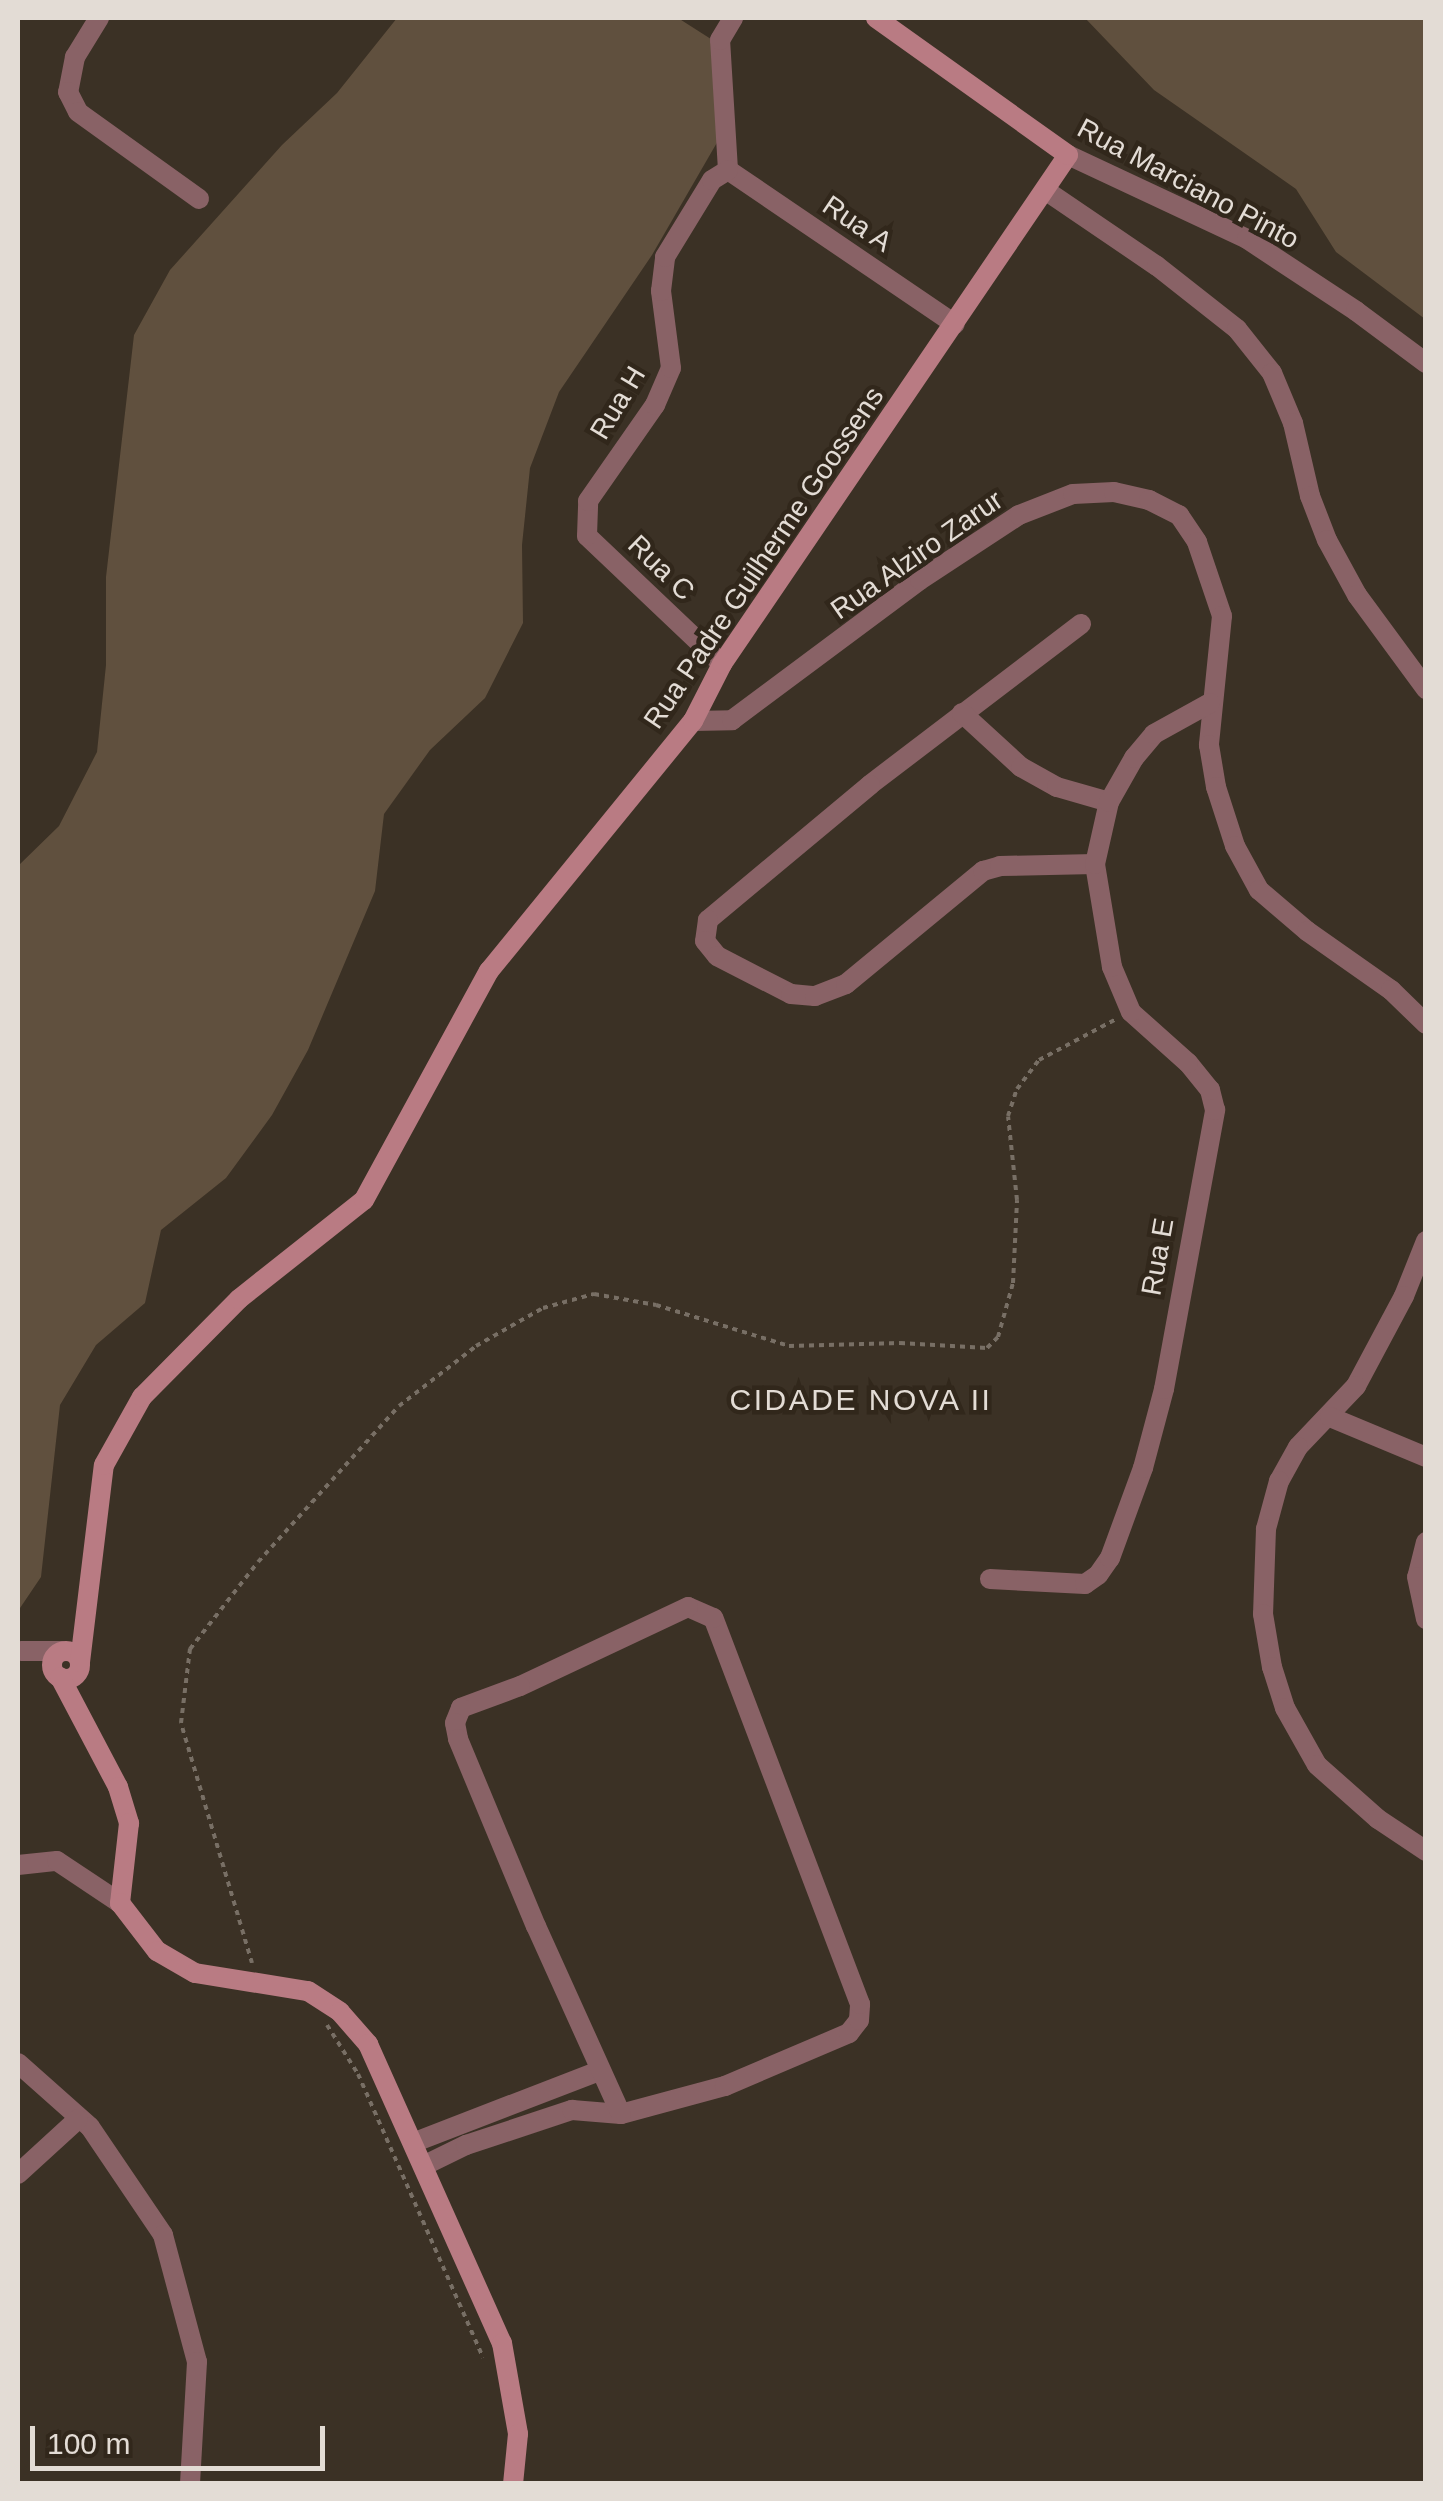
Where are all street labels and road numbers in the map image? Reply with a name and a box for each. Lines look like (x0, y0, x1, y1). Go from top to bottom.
street label: Rua Marciano Pinto (1072, 111, 1304, 257)
street label: Rua A (815, 188, 899, 260)
street label: Rua H (583, 360, 653, 446)
street label: Rua Padre Guilherme Goossens (637, 381, 891, 735)
street label: Rua Alziro Zarur (824, 483, 1010, 627)
street label: Rua C (621, 528, 701, 608)
street label: Rua E (1135, 1216, 1181, 1298)

